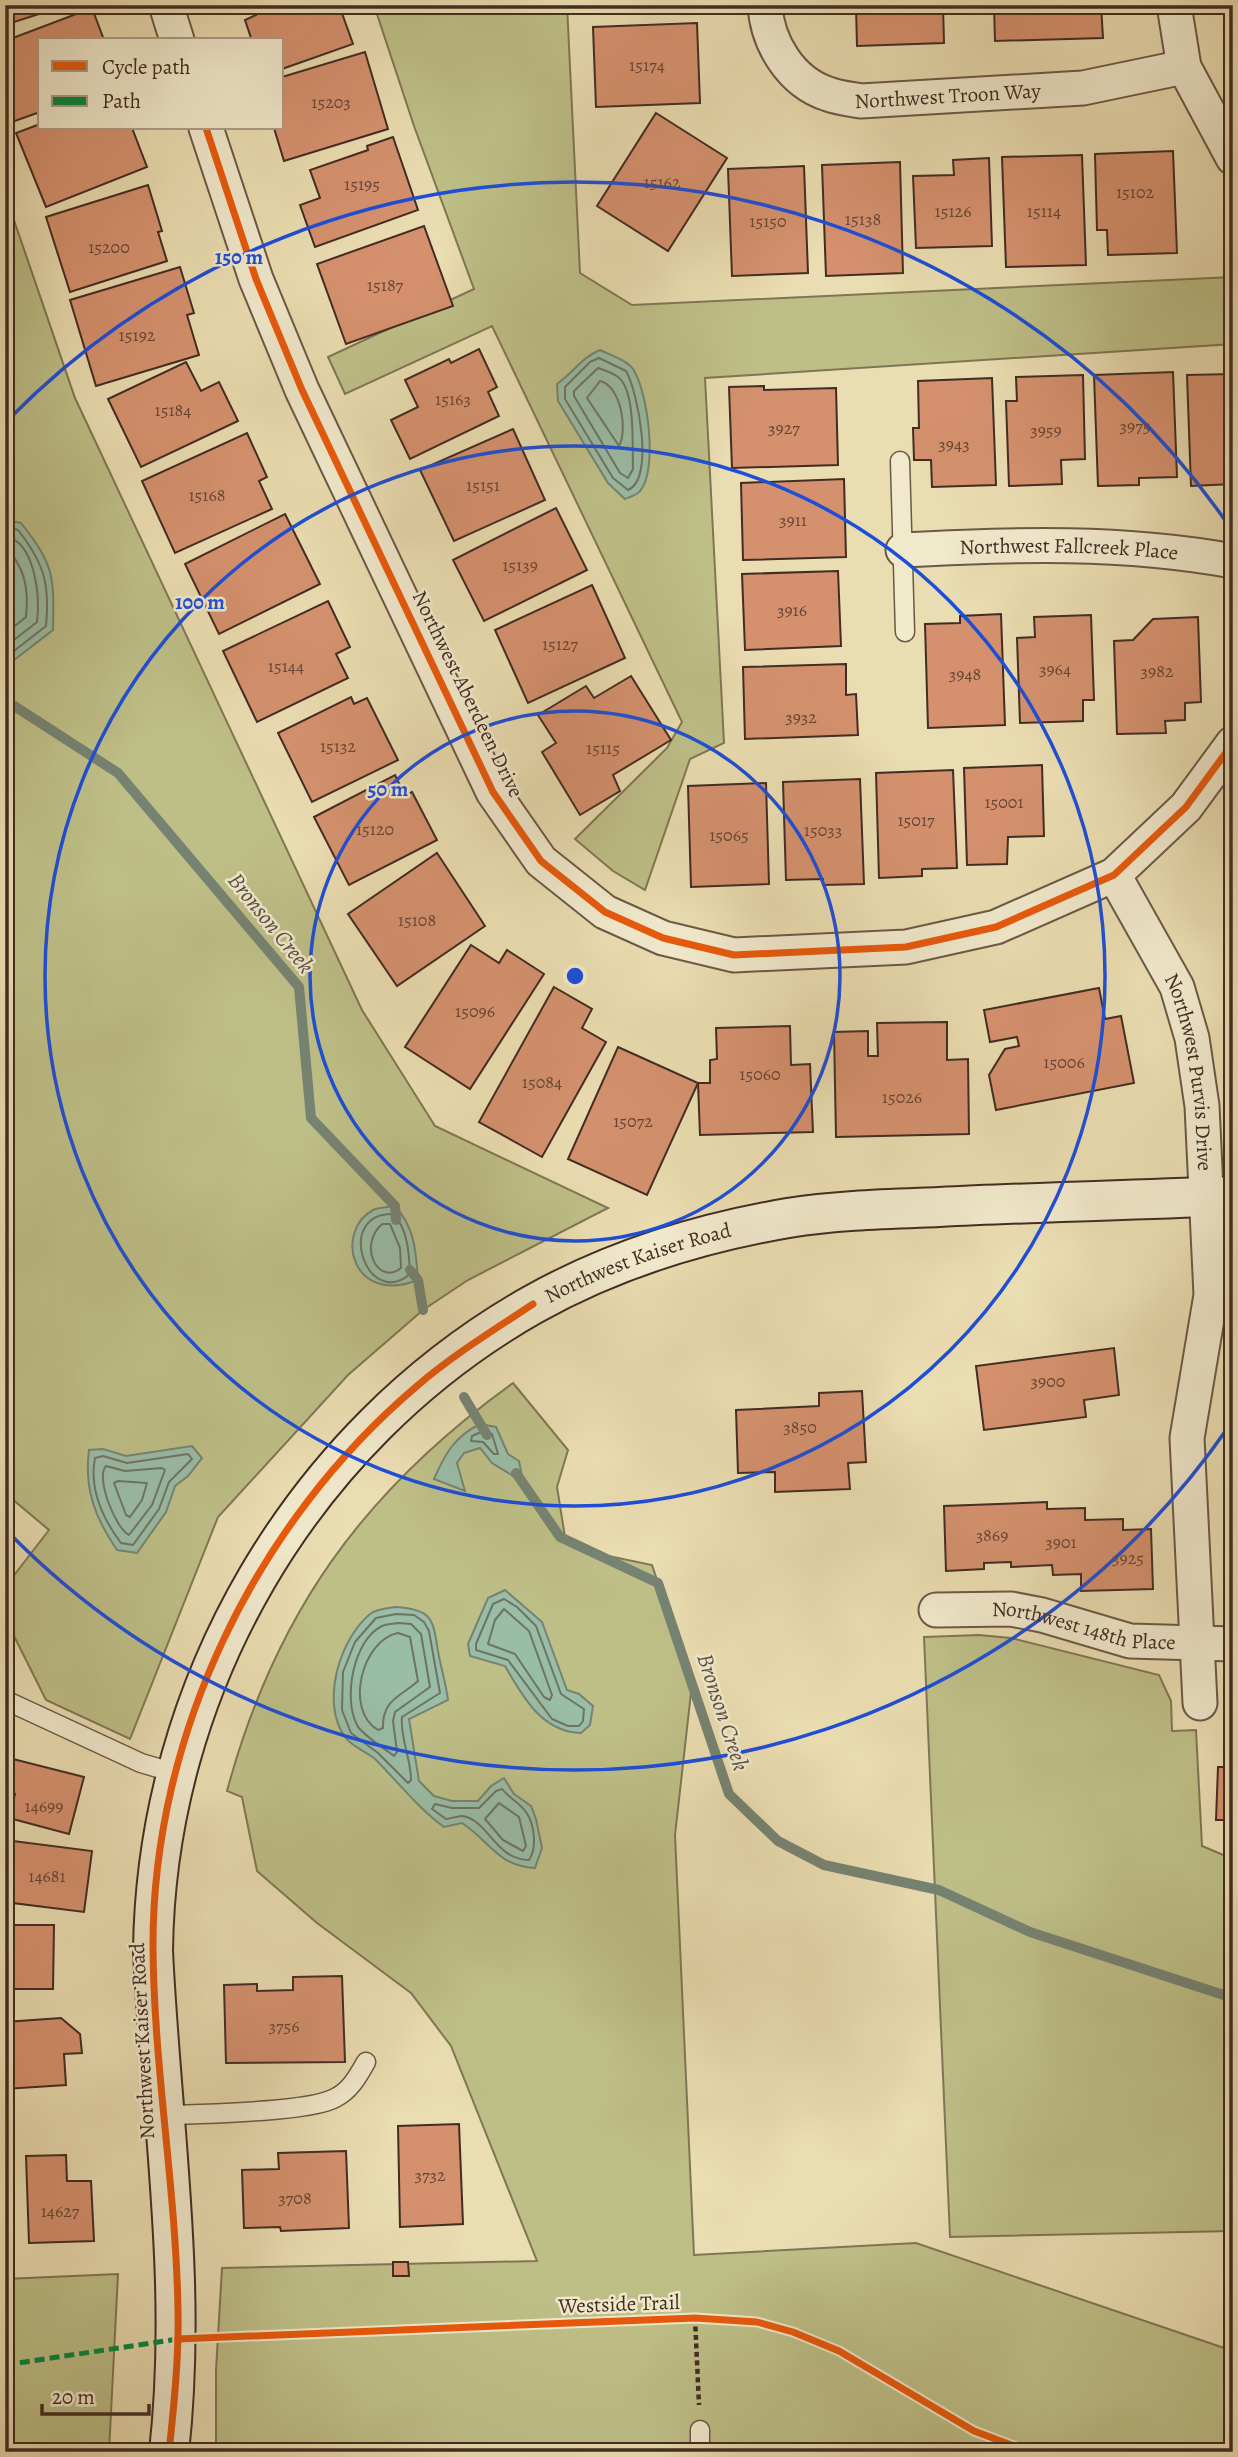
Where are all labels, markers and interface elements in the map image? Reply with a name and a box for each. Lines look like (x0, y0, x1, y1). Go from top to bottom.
legend (38, 38, 284, 130)
text: Cycle path (102, 53, 191, 81)
house number: 15174 (629, 53, 665, 77)
street label: Northwest Troon Way (854, 76, 1042, 115)
text: Path (102, 87, 141, 115)
house number: 15203 (311, 90, 351, 114)
house number: 15162 (644, 170, 681, 194)
house number: 15195 (344, 172, 380, 196)
house number: 15102 (1116, 180, 1155, 204)
house number: 15126 (935, 199, 971, 223)
house number: 15114 (1027, 199, 1061, 223)
house number: 15138 (845, 207, 881, 231)
house number: 15150 (749, 209, 787, 233)
house number: 15200 (88, 235, 130, 259)
text: 150 m (215, 243, 264, 271)
house number: 15187 (367, 273, 404, 297)
house number: 15192 (119, 323, 156, 347)
house number: 15163 (435, 387, 471, 411)
house number: 15184 (155, 398, 191, 422)
house number: 3975 (1120, 414, 1150, 438)
house number: 3927 (768, 416, 800, 440)
house number: 3959 (1030, 418, 1062, 442)
house number: 3943 (938, 432, 970, 456)
house number: 15151 (466, 473, 500, 497)
house number: 15168 (188, 483, 226, 507)
house number: 3911 (779, 508, 807, 532)
street label: Northwest Fallcreek Place (959, 532, 1180, 567)
house number: 15139 (502, 553, 538, 577)
street label: Northwest Aberdeen Drive (406, 586, 530, 802)
text: 100 m (175, 588, 225, 616)
house number: 3916 (777, 598, 807, 622)
house number: 15127 (542, 632, 579, 656)
house number: 15144 (268, 654, 304, 678)
house number: 3964 (1039, 657, 1071, 681)
house number: 3982 (1141, 659, 1174, 683)
house number: 3948 (949, 662, 981, 686)
house number: 3932 (785, 705, 817, 729)
house number: 15132 (320, 734, 356, 758)
house number: 15115 (586, 736, 620, 760)
text: 50 m (368, 775, 409, 803)
house number: 15001 (984, 790, 1024, 814)
house number: 15017 (897, 808, 935, 832)
house number: 15120 (356, 817, 394, 841)
house number: 15033 (804, 818, 842, 842)
house number: 15065 (709, 823, 749, 847)
water label: Bronson Creek (221, 866, 321, 980)
house number: 15108 (398, 908, 436, 932)
centre of rings (563, 964, 587, 988)
street label: Northwest Purvis Drive (1158, 968, 1219, 1172)
house number: 15096 (455, 999, 495, 1023)
house number: 15006 (1043, 1050, 1085, 1074)
house number: 15060 (739, 1062, 781, 1086)
house number: 15084 (522, 1070, 562, 1094)
house number: 15026 (882, 1085, 922, 1109)
house number: 15072 (613, 1109, 653, 1133)
street label: Northwest Kaiser Road (540, 1216, 735, 1310)
house number: 3900 (1031, 1369, 1065, 1393)
house number: 3850 (783, 1415, 817, 1439)
house number: 3869 (976, 1523, 1008, 1547)
house number: 3901 (1045, 1530, 1077, 1554)
house number: 3925 (1112, 1546, 1144, 1570)
street label: Northwest 148th Place (992, 1594, 1176, 1656)
water label: Bronson Creek (689, 1649, 757, 1775)
house number: 14699 (24, 1794, 64, 1818)
house number: 14681 (28, 1864, 66, 1888)
street label: Northwest Kaiser Road (123, 1941, 161, 2140)
house number: 3756 (268, 2014, 300, 2038)
house number: 3732 (414, 2163, 446, 2187)
house number: 3708 (278, 2186, 312, 2210)
house number: 14627 (41, 2199, 80, 2223)
street label: Westside Trail (557, 2288, 680, 2320)
scale bar (42, 2373, 149, 2417)
text: 20 m (52, 2383, 95, 2411)

